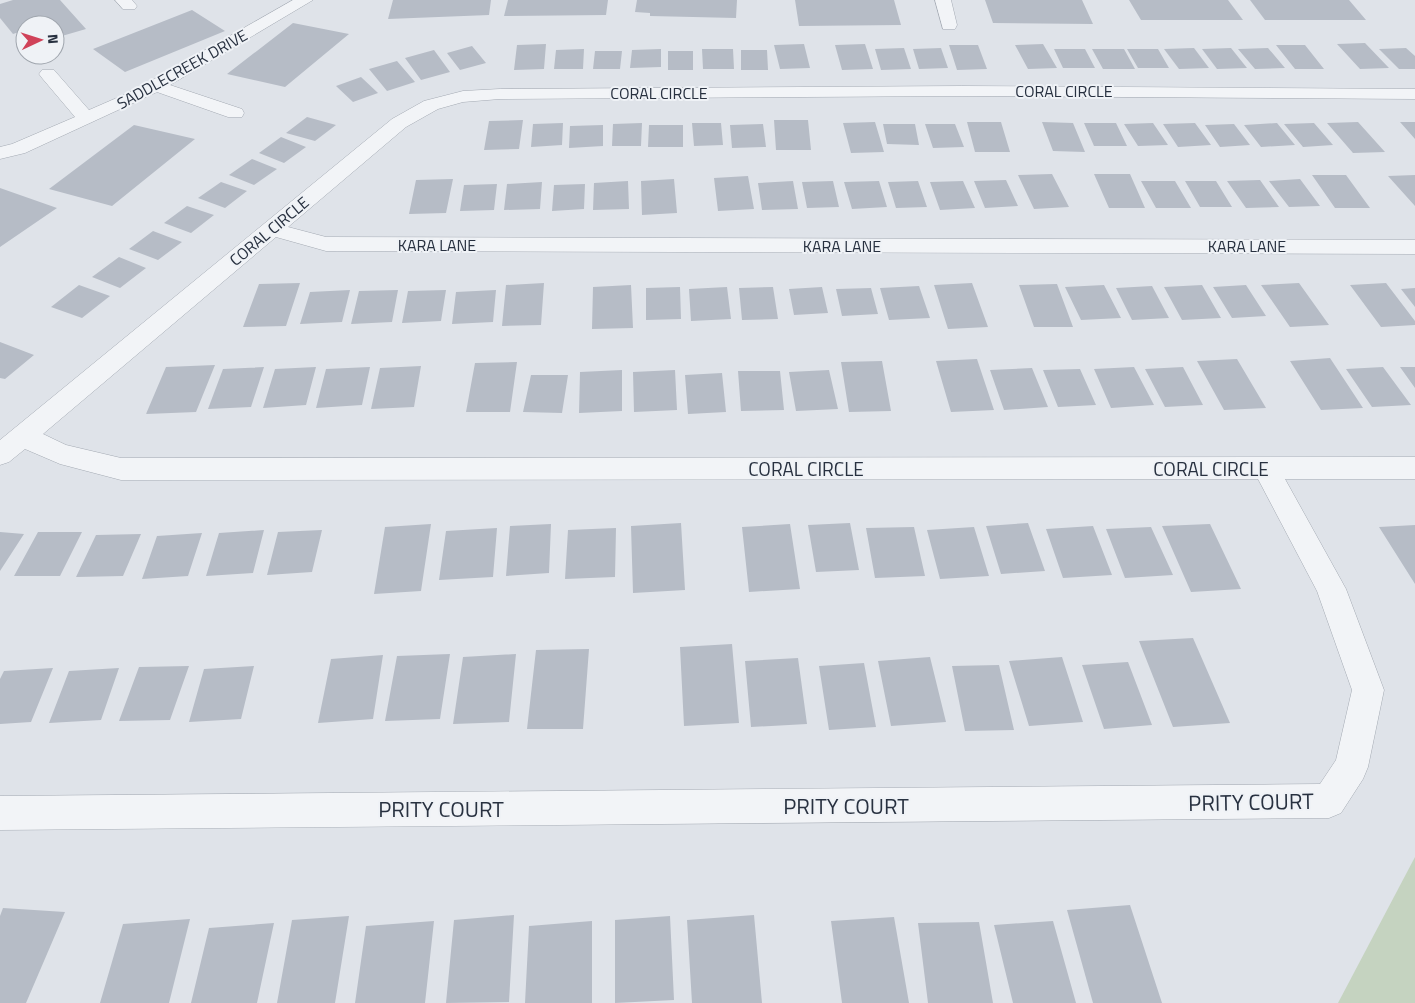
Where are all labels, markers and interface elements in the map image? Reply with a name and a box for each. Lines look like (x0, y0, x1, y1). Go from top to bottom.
north arrow (15, 15, 65, 65)
street label: SADDLECREEK DRIVE (112, 23, 252, 115)
text: N (43, 33, 64, 45)
street label: CORAL CIRCLE (1015, 79, 1113, 103)
street label: CORAL CIRCLE (610, 81, 708, 105)
street label: CORAL CIRCLE (224, 190, 314, 271)
street label: KARA LANE (398, 233, 476, 257)
street label: KARA LANE (803, 234, 881, 258)
street label: KARA LANE (1208, 234, 1286, 258)
street label: CORAL CIRCLE (748, 454, 864, 483)
street label: CORAL CIRCLE (1153, 454, 1269, 483)
street label: PRITY COURT (1188, 784, 1315, 820)
street label: PRITY COURT (783, 789, 909, 823)
street label: PRITY COURT (378, 792, 504, 826)

